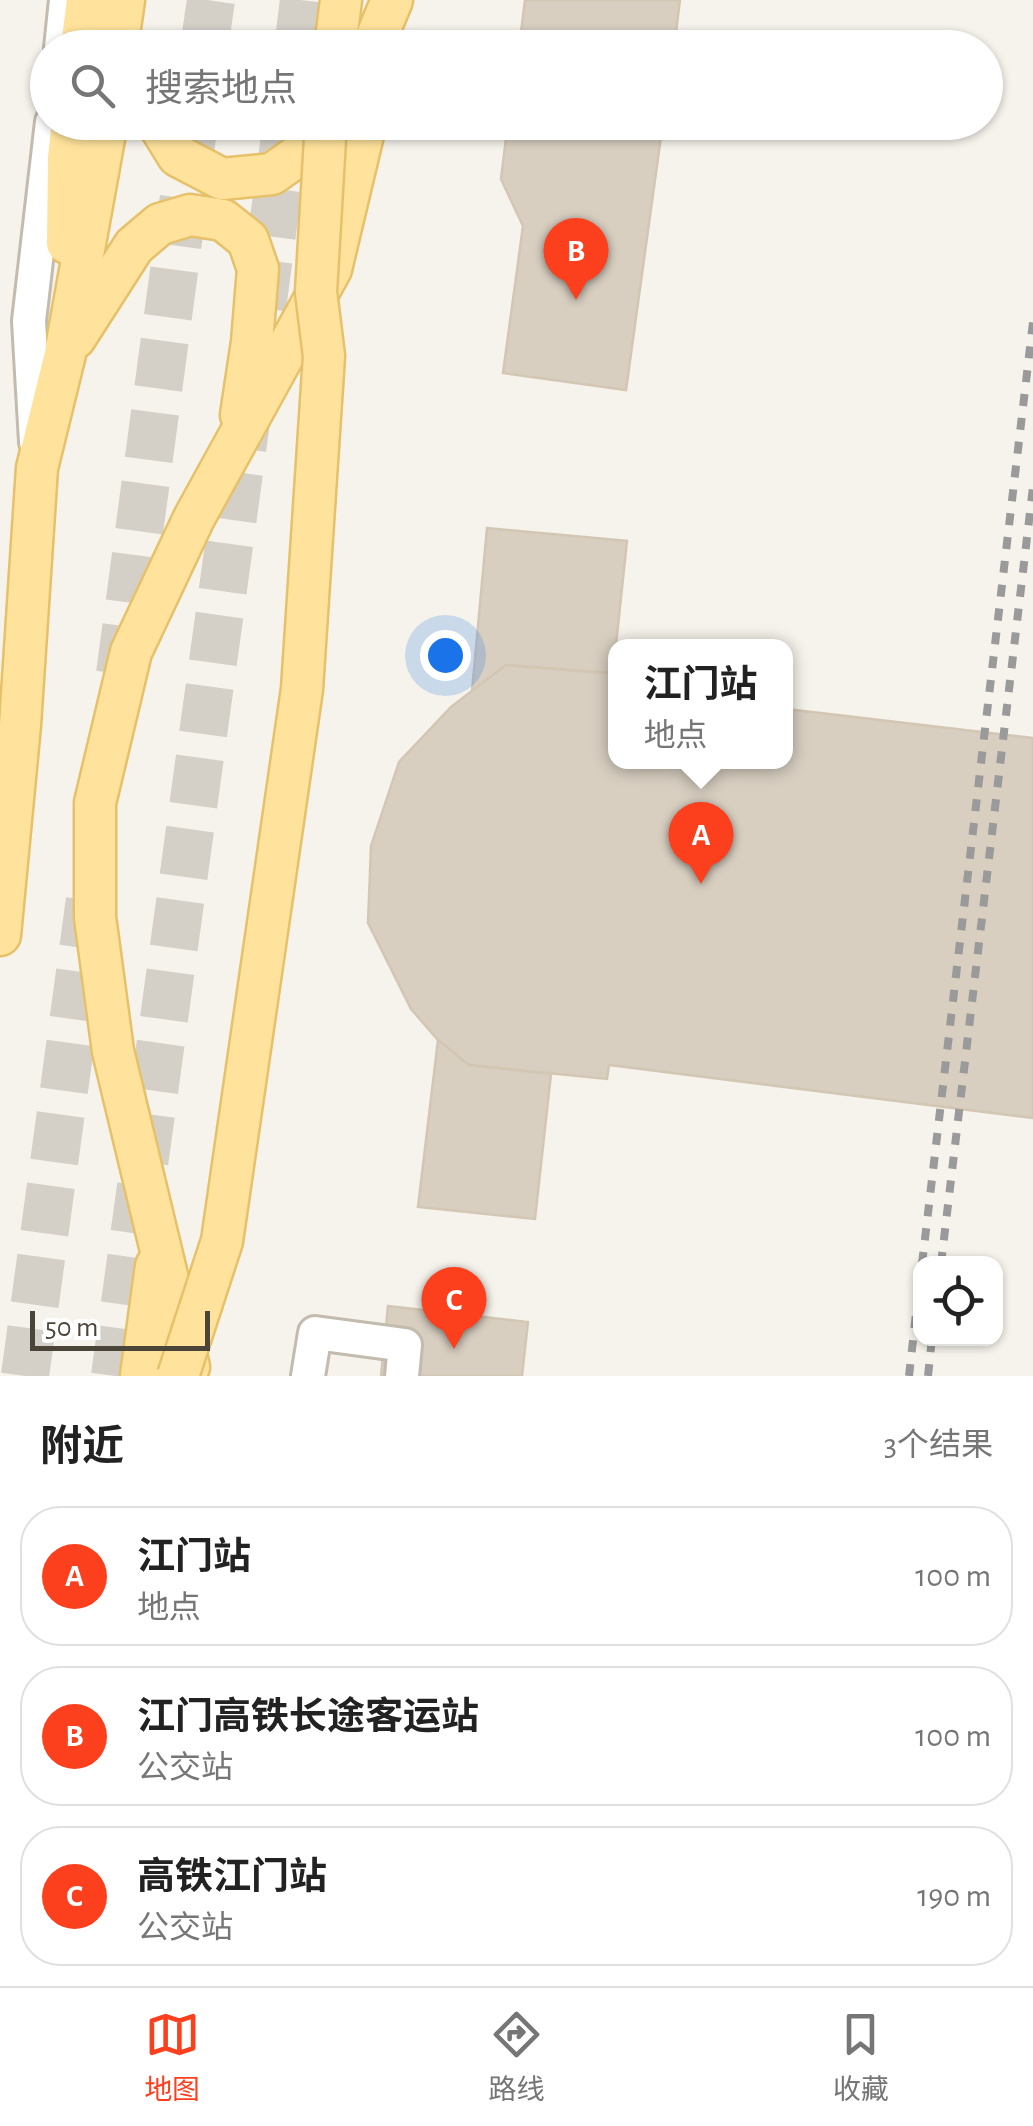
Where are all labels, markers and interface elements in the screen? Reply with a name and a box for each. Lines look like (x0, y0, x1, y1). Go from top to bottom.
search box (30, 30, 1003, 140)
icon: search (65, 58, 120, 113)
text: 搜索地点 (145, 71, 297, 109)
pin: B (544, 218, 608, 300)
your location (420, 630, 471, 681)
popup (608, 639, 793, 769)
text: 江门站 (643, 667, 758, 705)
text: 地点 (643, 720, 708, 752)
pin: A (668, 802, 734, 884)
map controls (913, 1256, 1003, 1346)
button: locate (913, 1256, 1003, 1346)
pin: C (422, 1266, 486, 1349)
scale bar (30, 1306, 210, 1350)
text: 50 m (45, 1314, 99, 1342)
text: 附近 (40, 1426, 124, 1468)
text: 3个结果 (884, 1429, 993, 1461)
text: 江门站 (137, 1539, 251, 1577)
text: A (65, 1560, 84, 1592)
text: 100 m (915, 1560, 991, 1592)
text: 地点 (137, 1592, 201, 1624)
text: 江门高铁长途客运站 (137, 1699, 479, 1737)
text: B (65, 1720, 84, 1752)
text: 100 m (915, 1720, 991, 1752)
text: 公交站 (137, 1752, 233, 1784)
text: 高铁江门站 (137, 1859, 327, 1897)
text: C (66, 1880, 83, 1912)
text: 190 m (917, 1880, 991, 1912)
text: 公交站 (137, 1912, 233, 1944)
tab: 地图 (144, 2007, 200, 2108)
tab: 路线 (488, 2007, 545, 2108)
tab: 收藏 (833, 2007, 889, 2108)

